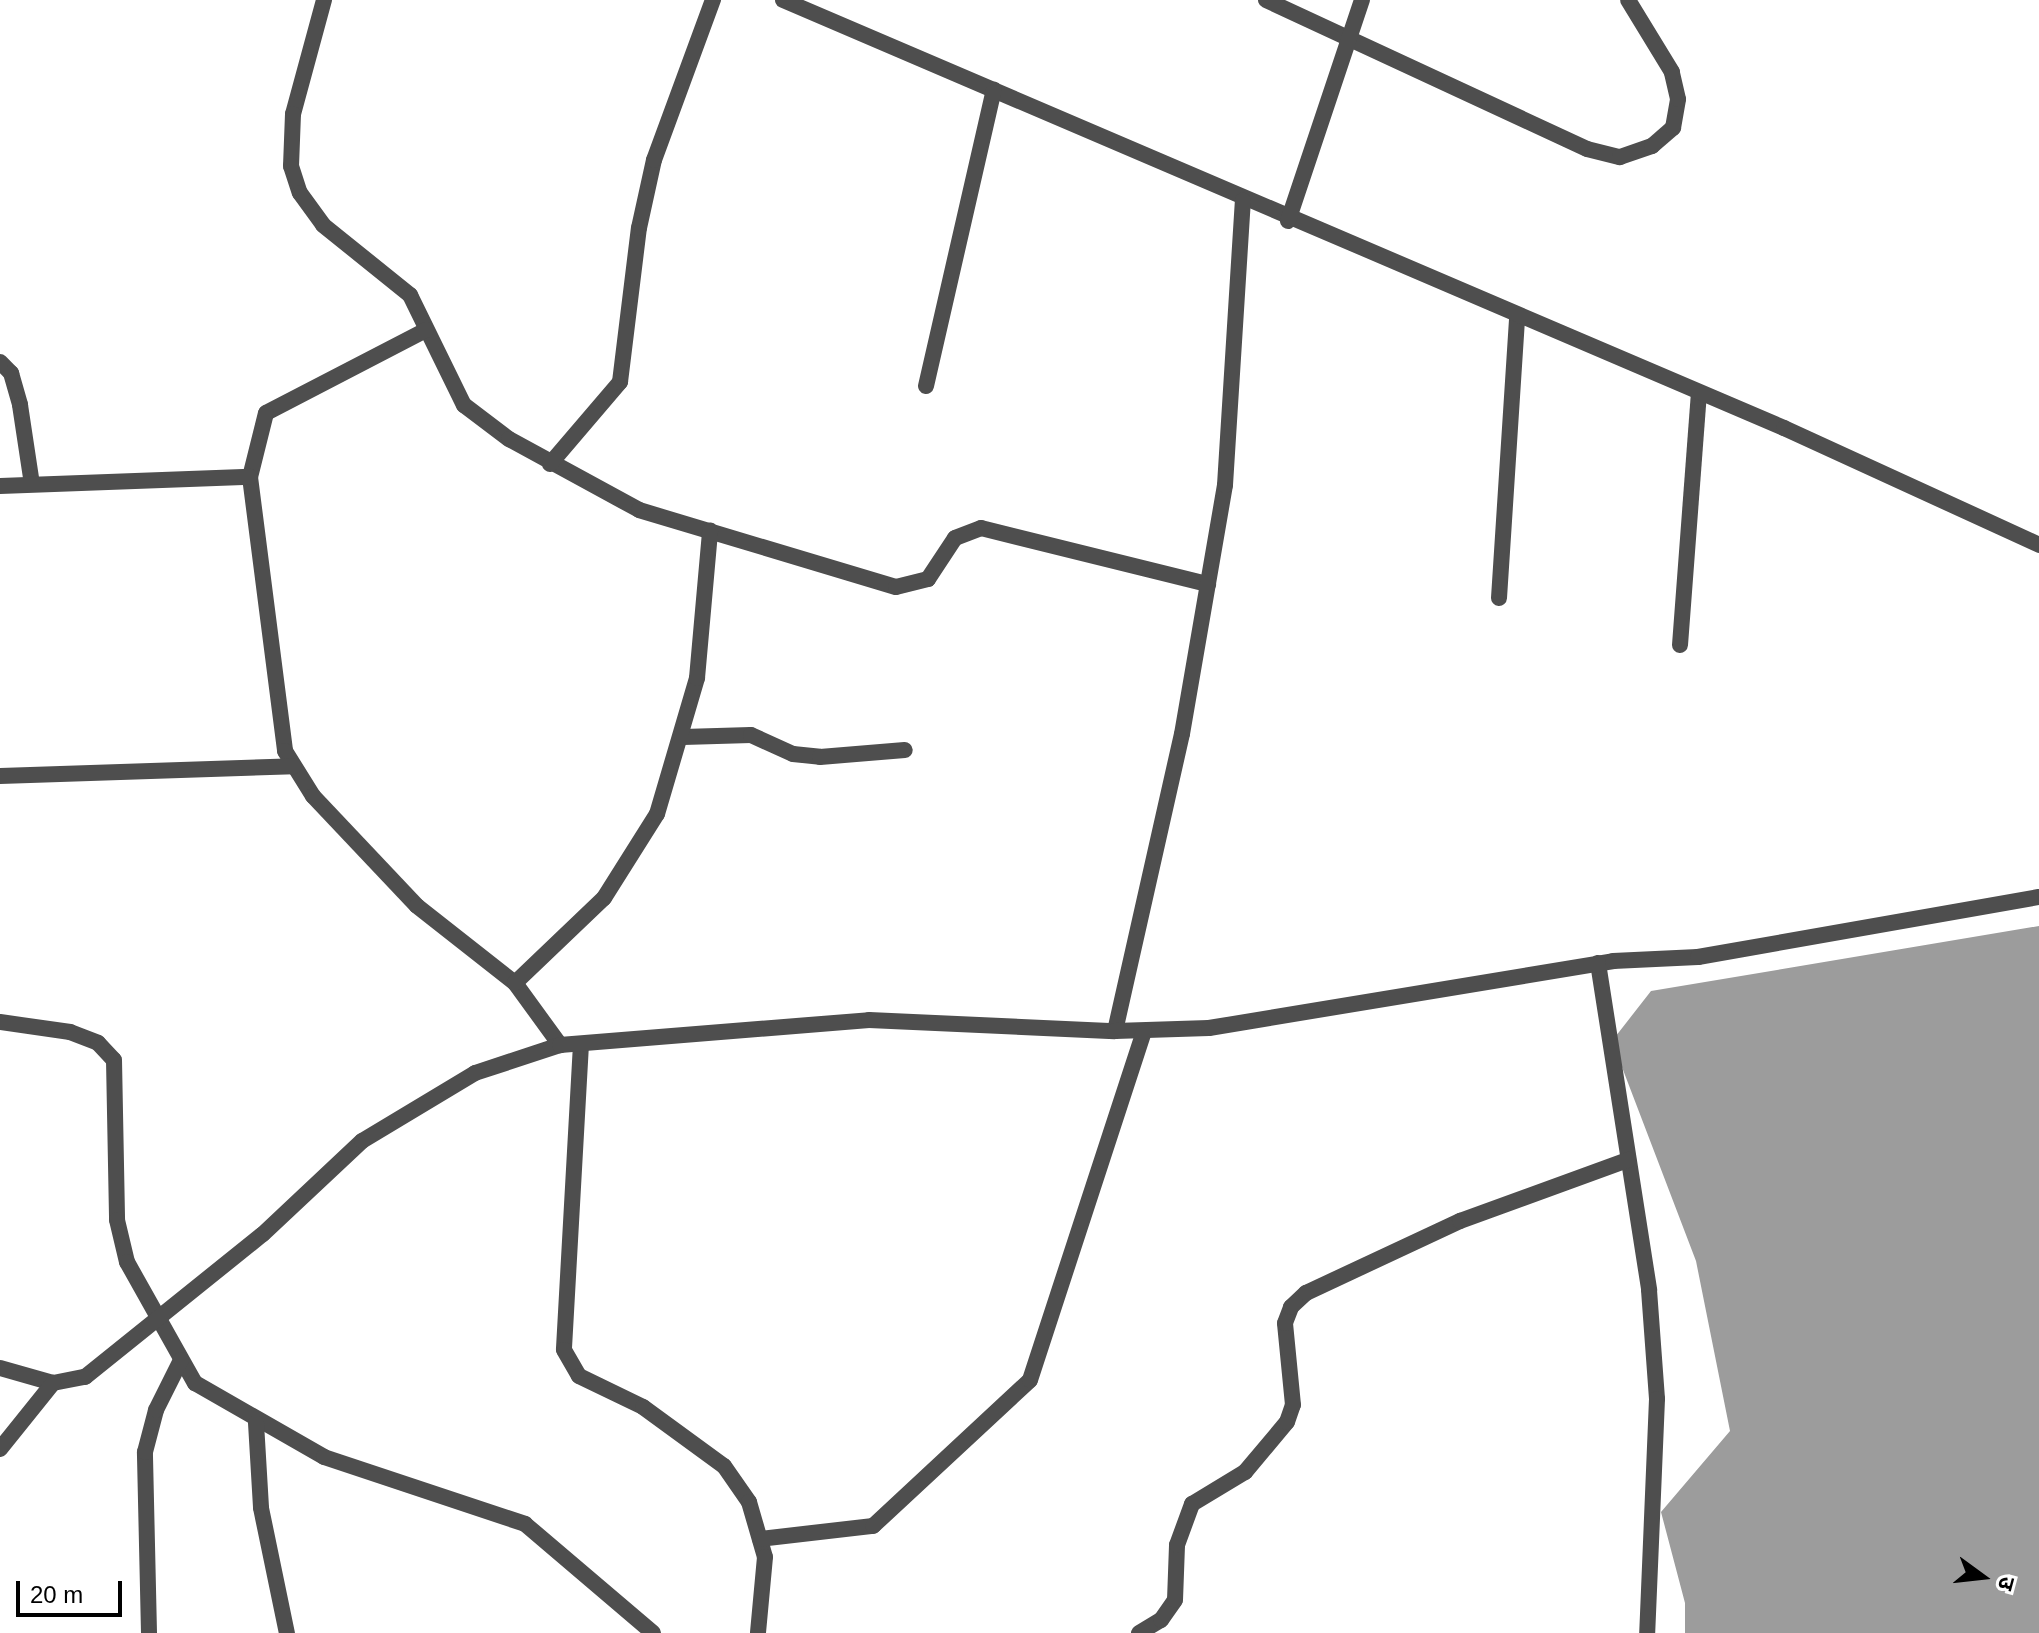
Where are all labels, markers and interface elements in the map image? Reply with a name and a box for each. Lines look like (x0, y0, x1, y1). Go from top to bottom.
north arrow (1943, 1537, 2023, 1617)
scale bar (20, 1565, 126, 1615)
text: उ (1993, 1574, 2020, 1593)
text: 20 m (30, 1581, 83, 1608)

